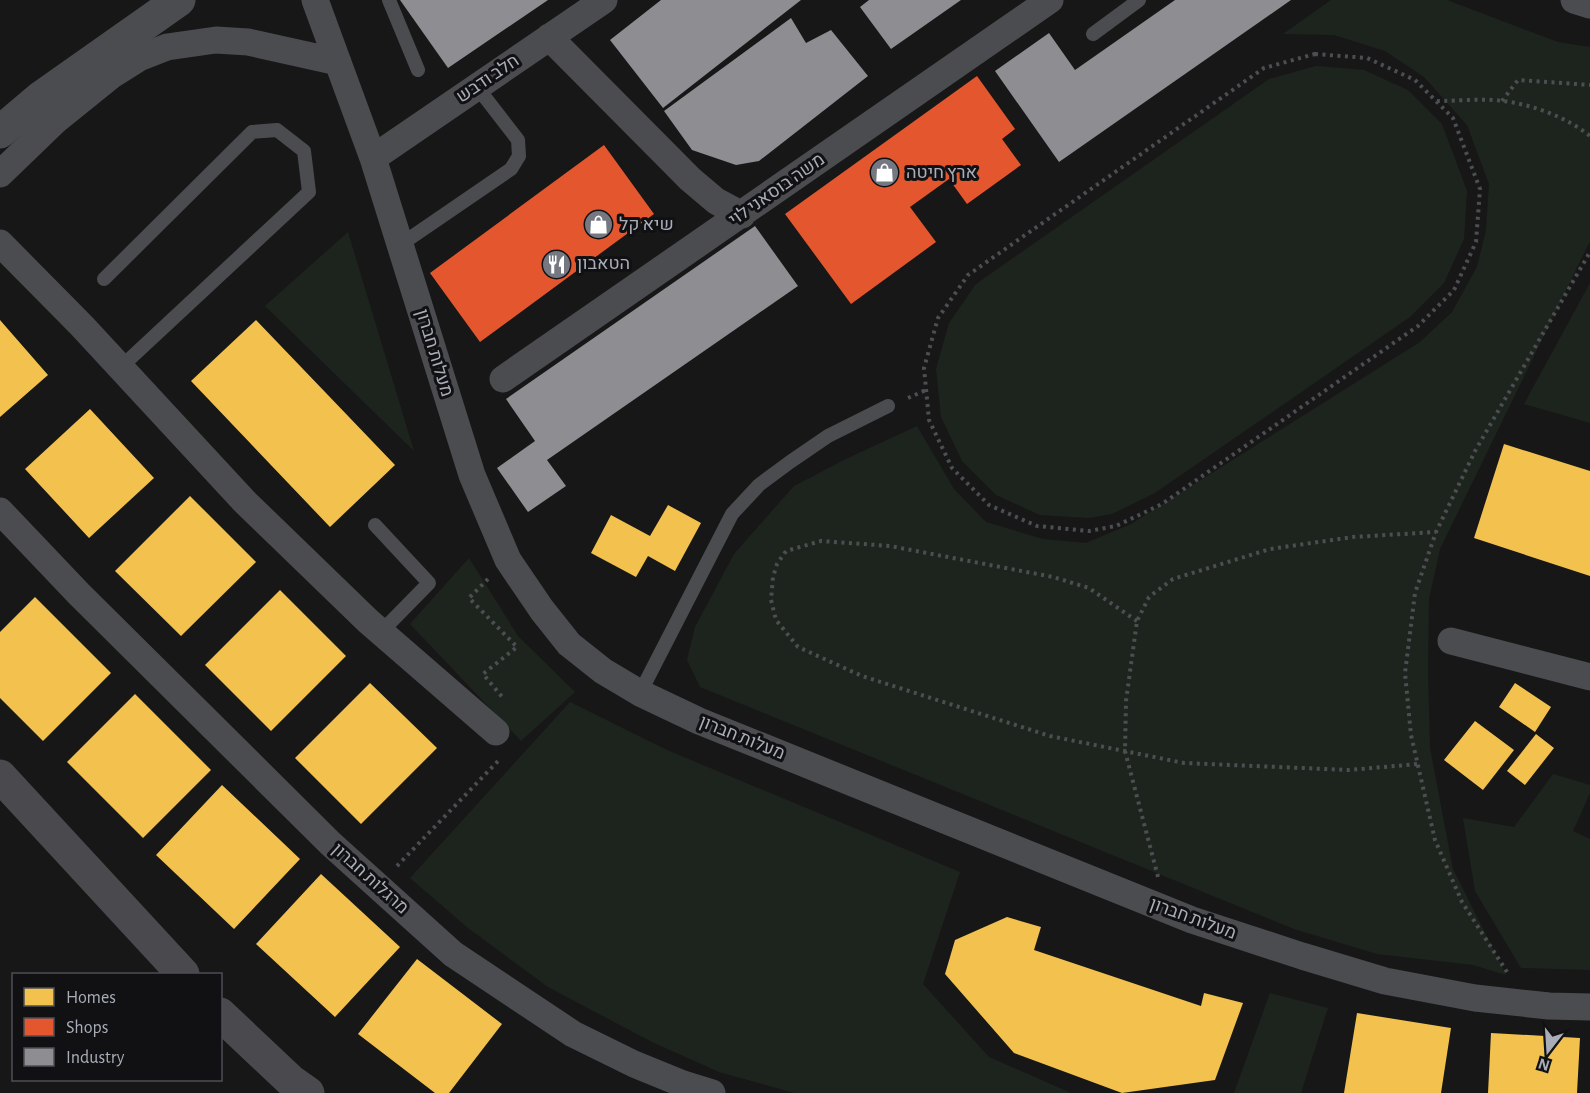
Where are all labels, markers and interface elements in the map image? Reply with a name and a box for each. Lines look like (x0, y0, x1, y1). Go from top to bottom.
street label: חלב ודבש (453, 52, 523, 106)
street label: משה בוסאני לוי (726, 151, 828, 229)
shop icon: ארץ חיטה (869, 157, 901, 189)
place label: ארץ חיטה (906, 164, 977, 182)
shop icon: שיא קל (582, 209, 614, 241)
place label: שיא קל (619, 216, 674, 234)
restaurant icon: הטאבון (540, 248, 572, 280)
place label: הטאבון (577, 255, 630, 273)
street label: מעלות חברון (412, 307, 456, 399)
street label: מעלות חברון (697, 713, 787, 763)
street label: מרגלות חברון (328, 840, 412, 918)
street label: מעלות חברון (1147, 895, 1239, 943)
legend (12, 973, 222, 1081)
text: Homes (66, 989, 116, 1007)
text: Shops (66, 1019, 108, 1037)
north arrow (1518, 1021, 1578, 1081)
text: Industry (66, 1049, 125, 1067)
text: N (1536, 1055, 1552, 1074)

